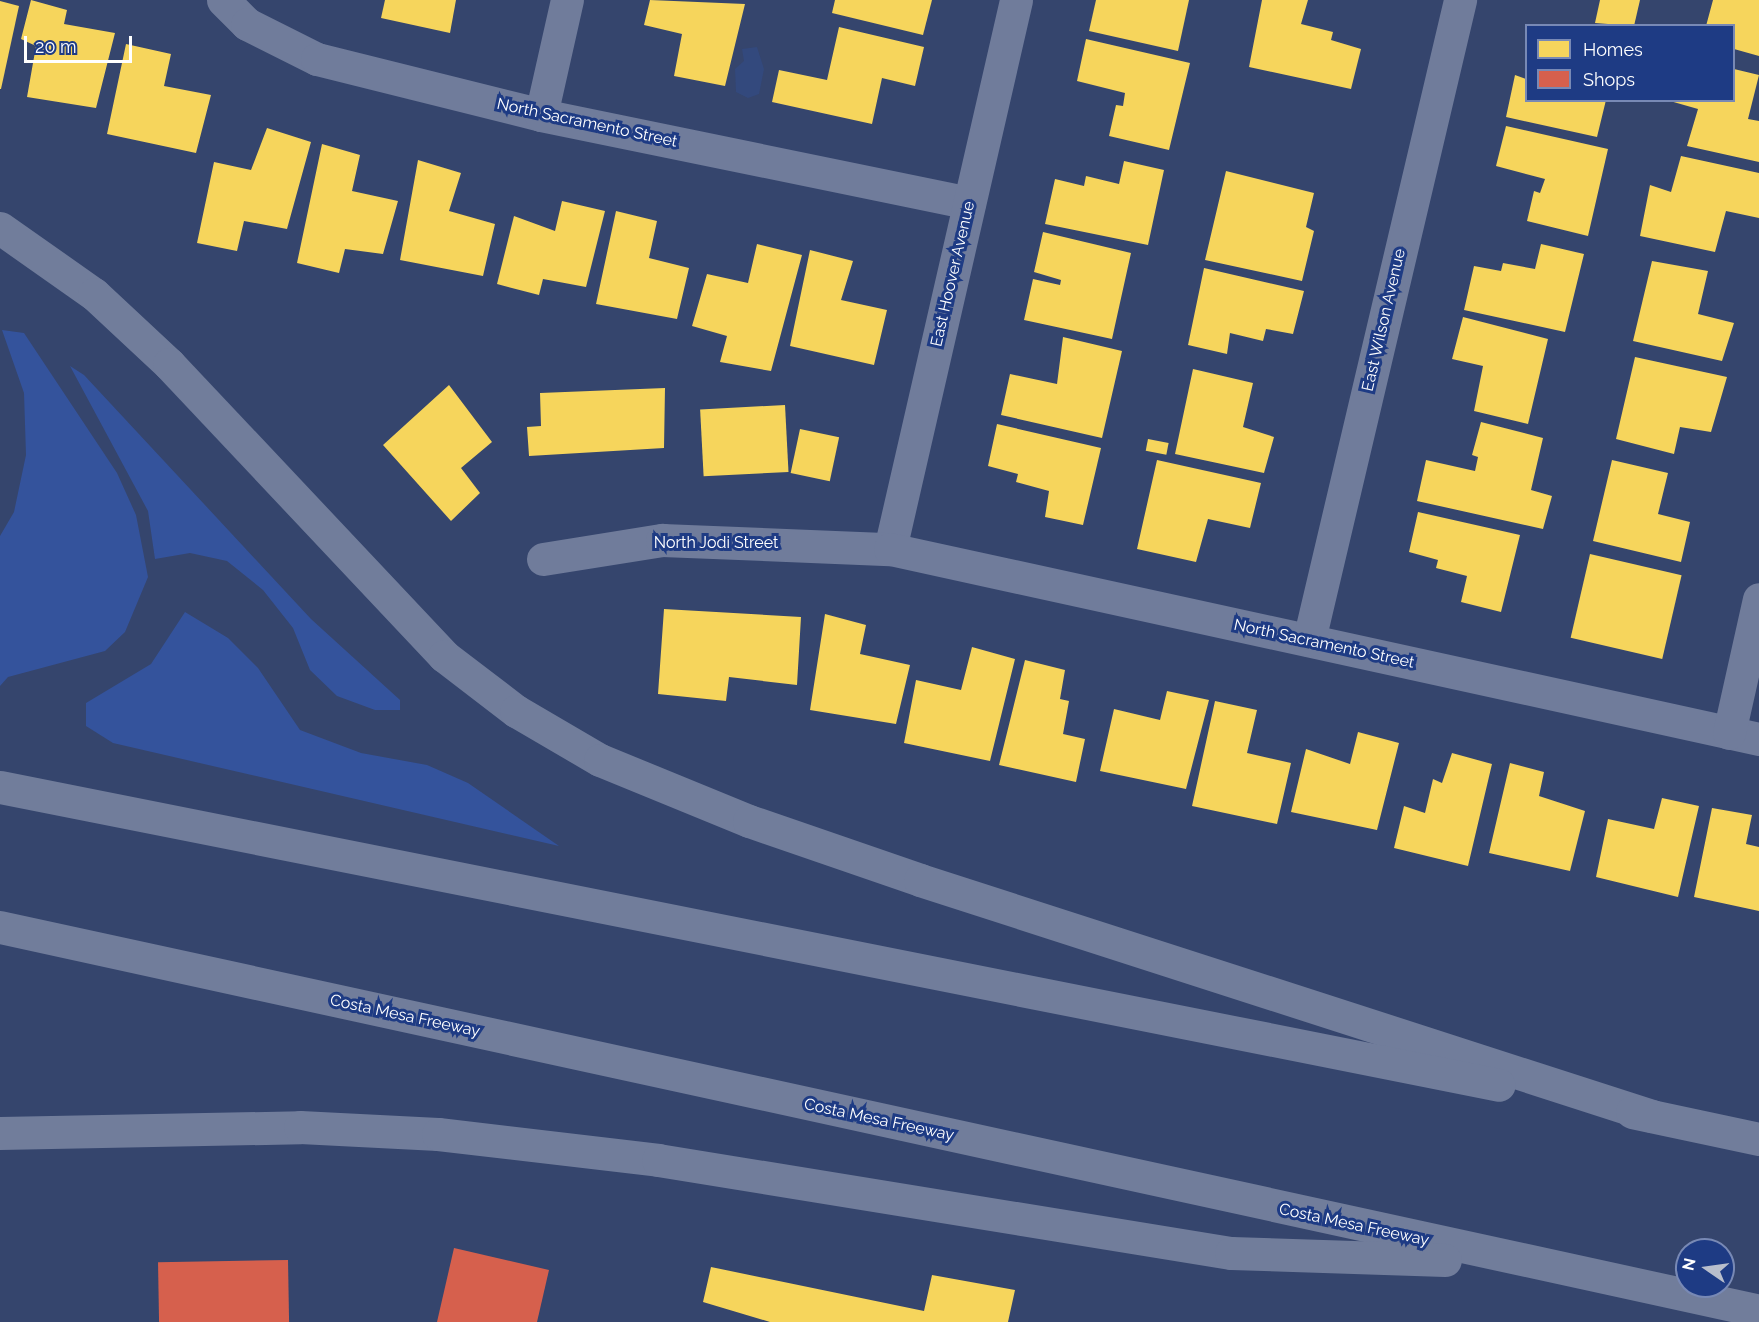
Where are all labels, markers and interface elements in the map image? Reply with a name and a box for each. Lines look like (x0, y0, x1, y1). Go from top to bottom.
scale bar (27, 24, 135, 62)
legend (1525, 24, 1735, 102)
text: 20 m (35, 36, 77, 57)
text: Homes (1583, 39, 1643, 60)
text: Shops (1583, 69, 1635, 90)
street label: North Sacramento Street (495, 94, 679, 152)
street label: East Hoover Avenue (927, 199, 979, 349)
street label: East Wilson Avenue (1358, 246, 1410, 394)
street label: North Jodi Street (653, 533, 779, 553)
street label: North Sacramento Street (1232, 615, 1416, 673)
street label: Costa Mesa Freeway (328, 991, 482, 1041)
street label: Costa Mesa Freeway (802, 1095, 956, 1145)
street label: Costa Mesa Freeway (1277, 1200, 1431, 1250)
north arrow (1675, 1238, 1735, 1298)
text: N (1678, 1256, 1700, 1272)

